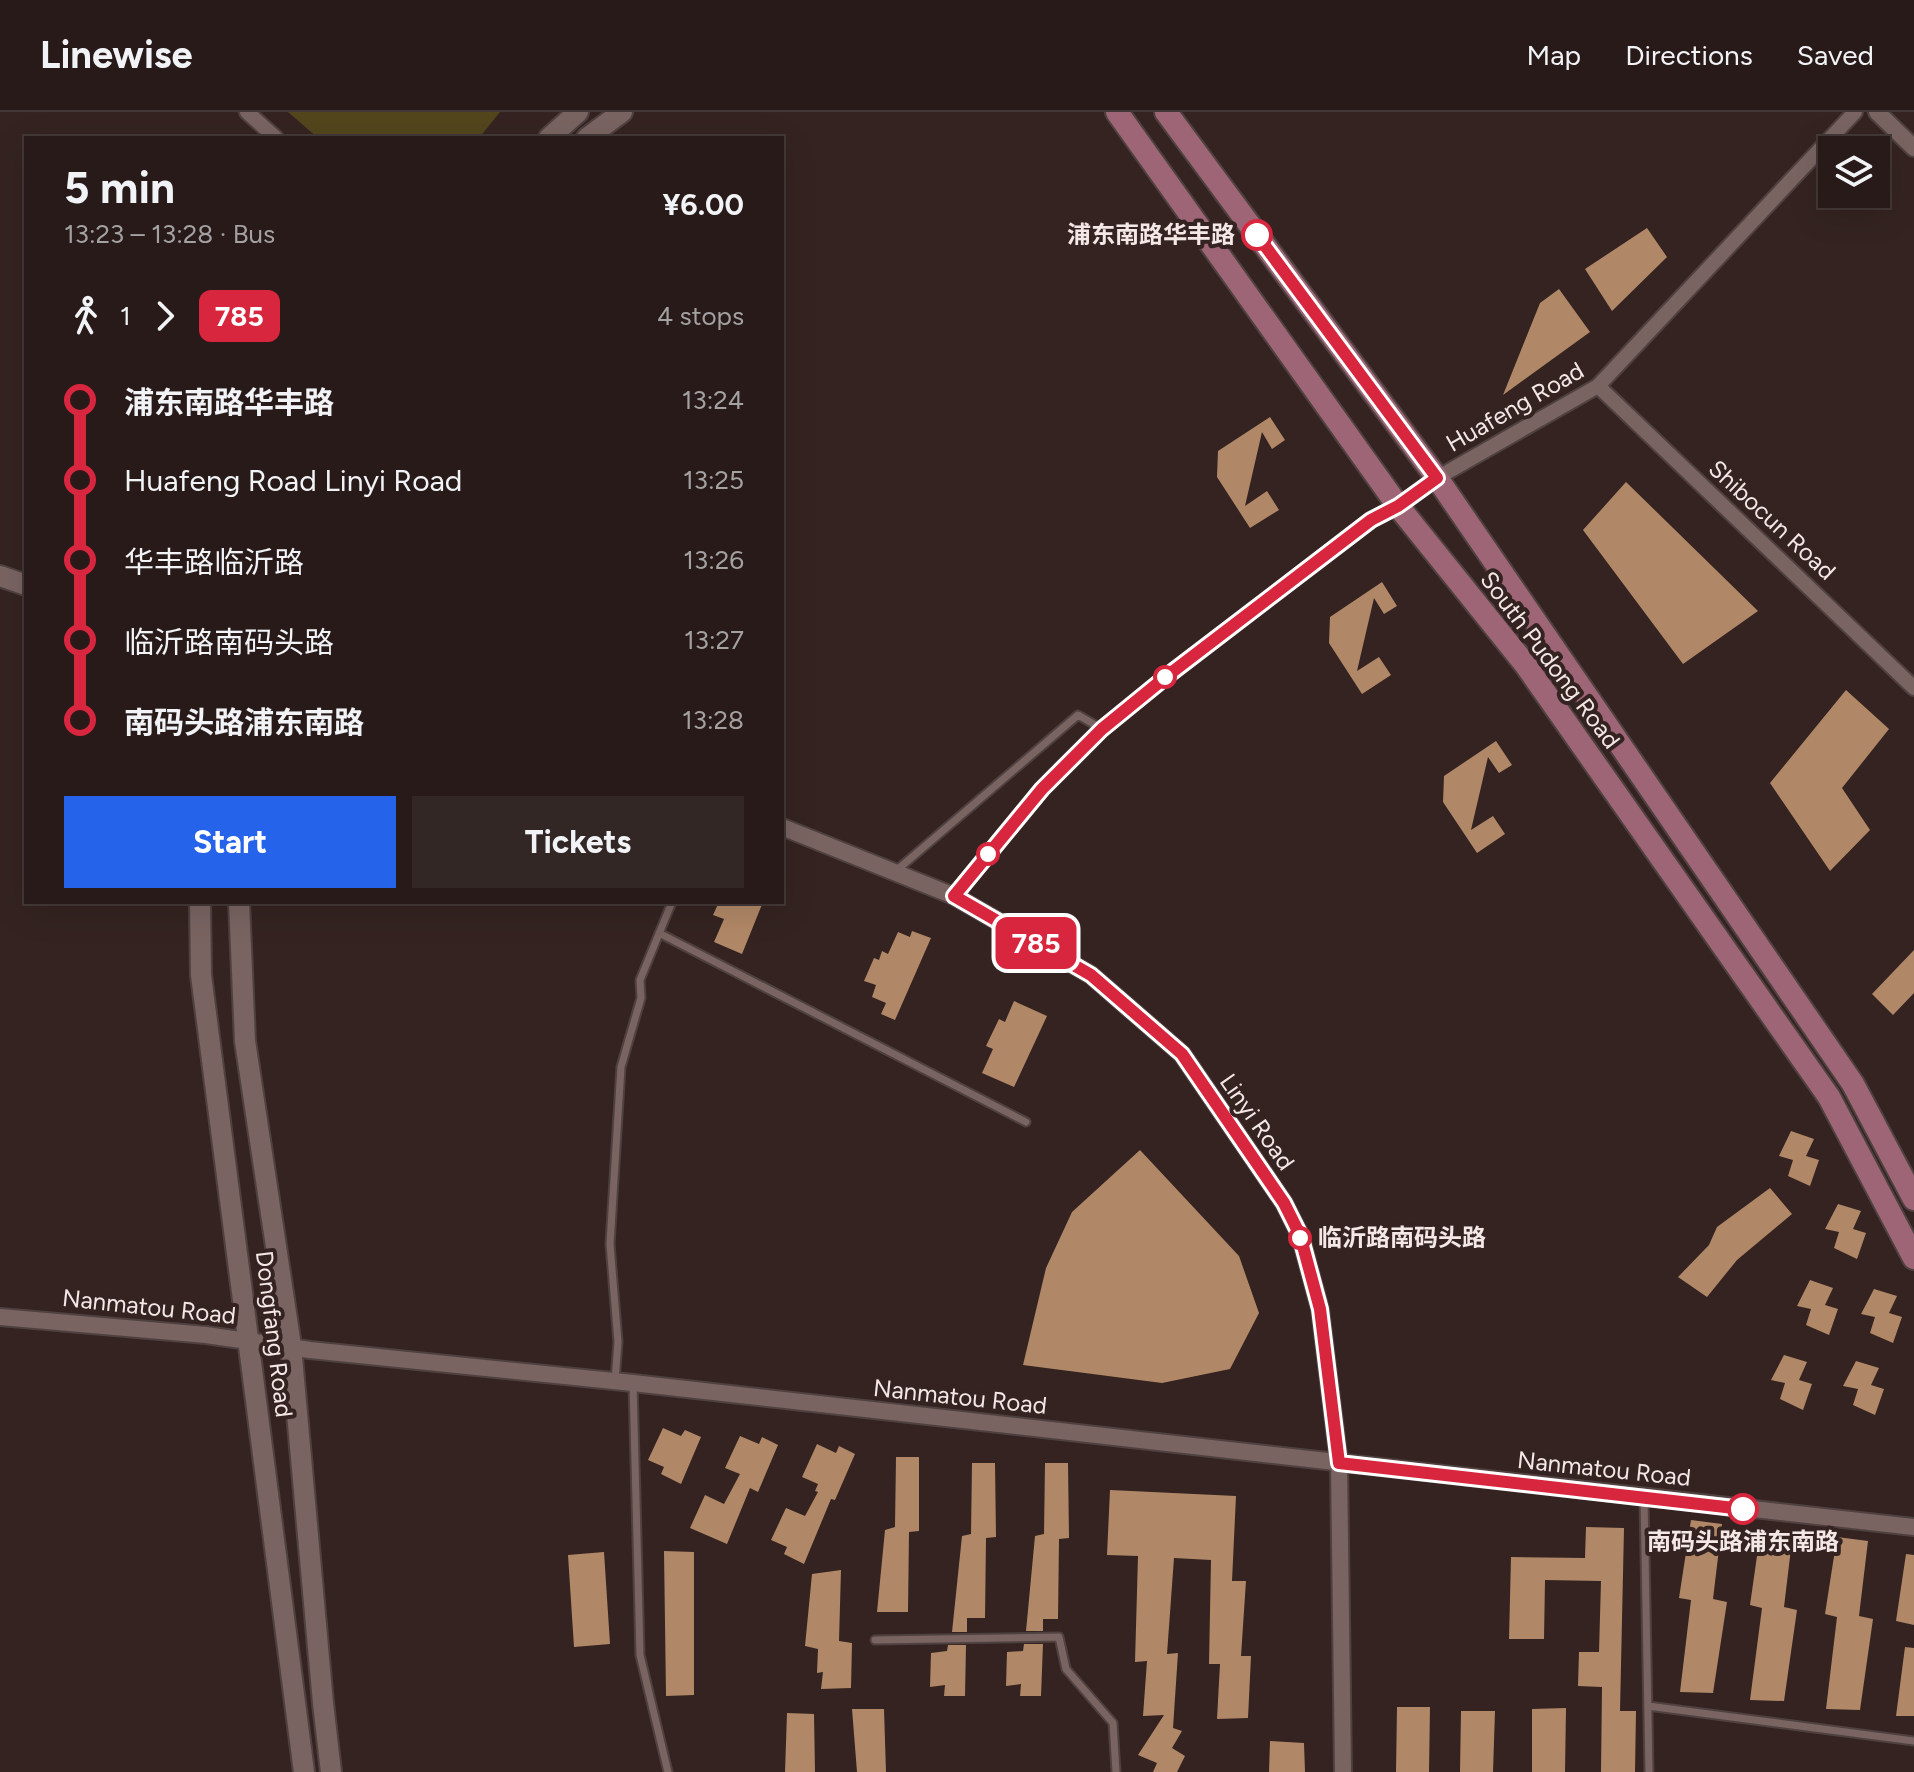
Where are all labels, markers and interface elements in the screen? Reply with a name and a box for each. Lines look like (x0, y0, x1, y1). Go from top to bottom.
text: Linewise (40, 32, 193, 78)
text: Map (1527, 38, 1581, 72)
text: Directions (1625, 38, 1753, 72)
text: Saved (1797, 38, 1874, 72)
map controls (1818, 136, 1890, 208)
button: layers (1818, 136, 1890, 208)
text: 5 min (64, 161, 175, 214)
text: ¥6.00 (662, 186, 744, 223)
text: 13:23 – 13:28 · Bus (64, 218, 275, 250)
place label: 浦东南路华丰路 (1067, 220, 1235, 249)
marker: 浦东南路华丰路 (1242, 220, 1272, 250)
icon: walk (64, 294, 108, 338)
icon: forward (143, 294, 187, 338)
text: 785 (215, 299, 264, 333)
text: 1 (120, 300, 131, 332)
text: 4 stops (657, 300, 744, 332)
street label: Huafeng Road (1441, 355, 1589, 458)
text: 浦东南路华丰路 (124, 384, 334, 421)
text: 13:24 (682, 384, 744, 416)
street label: Shibocun Road (1703, 454, 1842, 586)
text: Huafeng Road Linyi Road (124, 462, 462, 499)
text: 13:25 (683, 464, 744, 496)
text: 华丰路临沂路 (124, 544, 304, 581)
text: 13:26 (683, 544, 744, 576)
street label: South Pudong Road (1474, 565, 1626, 754)
text: 临沂路南码头路 (124, 624, 334, 661)
text: 13:27 (684, 624, 744, 656)
unlabelled marker (1154, 666, 1176, 688)
text: 南码头路浦东南路 (124, 704, 364, 741)
text: 13:28 (682, 704, 744, 736)
button: Start (64, 796, 396, 888)
button: Tickets (412, 796, 744, 888)
unlabelled marker (977, 843, 999, 865)
line badge: 785 (990, 917, 1082, 969)
text: 785 (1012, 926, 1060, 960)
street label: Linyi Road (1214, 1068, 1301, 1175)
place label: 临沂路南码头路 (1318, 1223, 1486, 1252)
marker: 临沂路南码头路 (1289, 1227, 1311, 1249)
street label: Dongfang Road (250, 1249, 299, 1419)
street label: Nanmatou Road (61, 1283, 237, 1330)
street label: Nanmatou Road (872, 1373, 1048, 1420)
street label: Nanmatou Road (1516, 1445, 1692, 1492)
marker: 南码头路浦东南路 (1728, 1494, 1758, 1524)
place label: 南码头路浦东南路 (1647, 1527, 1839, 1556)

